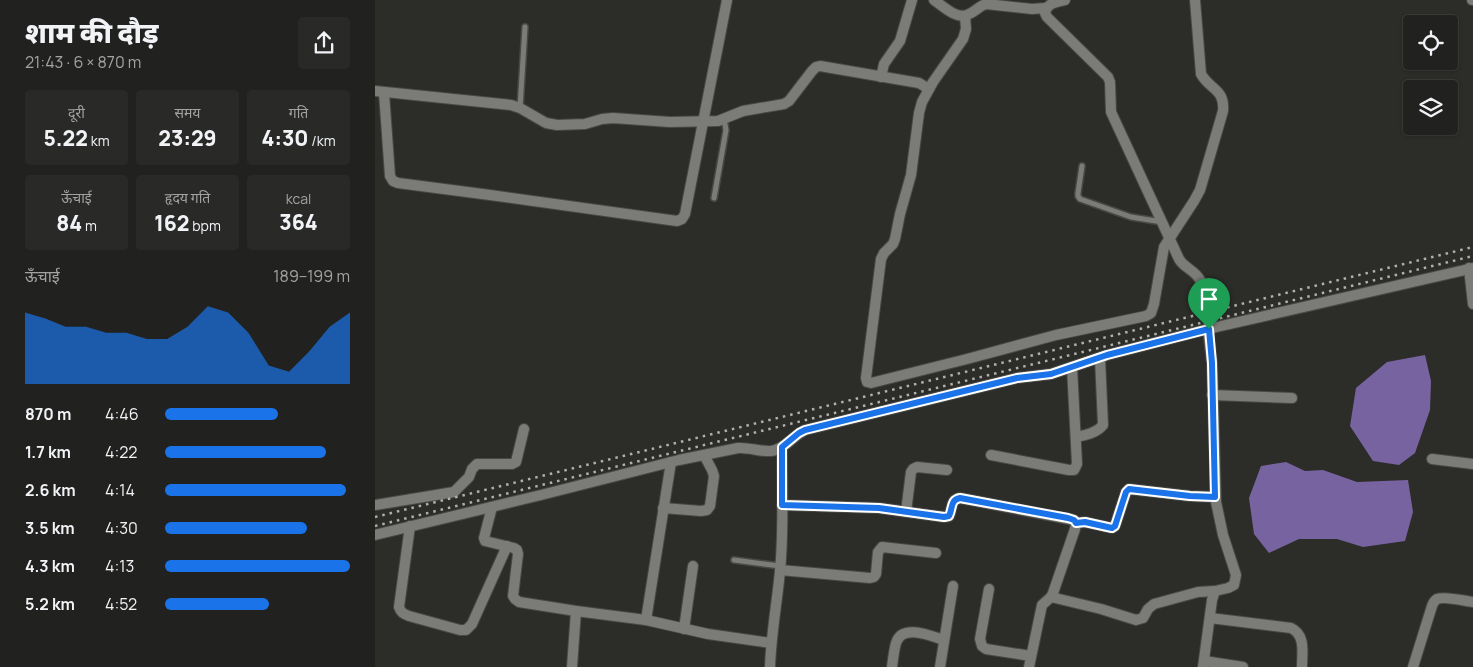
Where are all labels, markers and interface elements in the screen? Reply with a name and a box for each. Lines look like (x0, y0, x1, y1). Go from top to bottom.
text: शाम की दौड़ (25, 13, 158, 51)
map controls (1403, 15, 1458, 135)
button: locate (1403, 15, 1458, 70)
button: share (298, 17, 350, 69)
text: 21:43 · 6 × 870 m (25, 51, 141, 73)
button: layers (1403, 80, 1458, 135)
text: दूरी (68, 103, 85, 122)
text: समय (175, 103, 200, 122)
text: गति (289, 103, 308, 122)
text: 5.22 (43, 124, 88, 152)
text: 23:29 (158, 124, 217, 152)
text: 4:30 (261, 124, 308, 152)
text: km (88, 131, 110, 150)
text: /km (308, 131, 336, 150)
text: ऊँचाई (61, 188, 92, 207)
text: हृदय गति (165, 188, 210, 207)
text: kcal (286, 189, 311, 208)
text: 364 (279, 208, 318, 236)
text: 84 (56, 209, 82, 237)
text: 162 (154, 209, 190, 237)
text: m (82, 216, 97, 235)
text: bpm (190, 216, 221, 235)
text: ऊँचाई (25, 265, 60, 287)
text: 189–199 m (273, 265, 350, 287)
pin (1188, 278, 1230, 329)
icon: arrive (1195, 285, 1223, 313)
text: 870 m (25, 403, 71, 425)
text: 4:46 (105, 403, 139, 425)
text: 1.7 km (25, 441, 71, 463)
text: 4:22 (105, 441, 137, 463)
text: 2.6 km (25, 479, 76, 501)
text: 4:14 (105, 479, 135, 501)
text: 3.5 km (25, 517, 75, 539)
text: 4:30 (105, 517, 138, 539)
text: 4.3 km (25, 555, 75, 577)
text: 4:13 (105, 555, 134, 577)
text: 5.2 km (25, 593, 75, 615)
text: 4:52 (105, 593, 137, 615)

